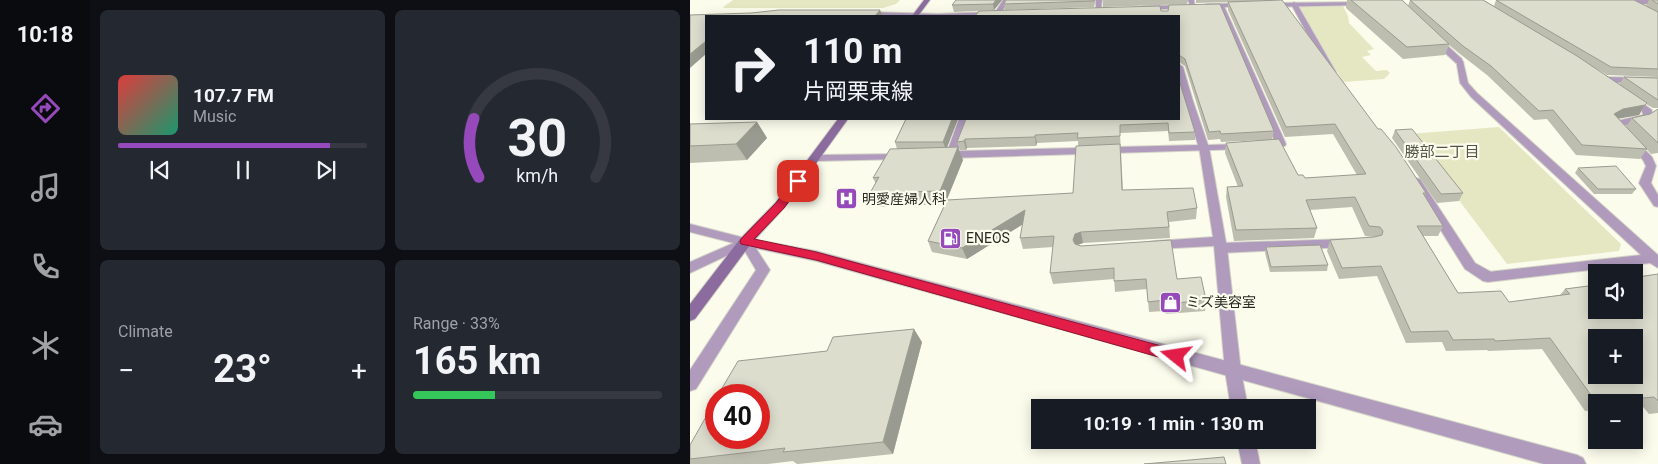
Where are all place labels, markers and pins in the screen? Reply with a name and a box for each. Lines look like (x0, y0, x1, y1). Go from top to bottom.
pin (777, 160, 819, 202)
hospital icon: 明愛産婦人科 (834, 187, 858, 211)
place label: 明愛産婦人科 (862, 191, 946, 207)
fuel station icon: ENEOS (938, 226, 962, 250)
place label: ENEOS (966, 230, 1010, 246)
shop icon: ミズ美容室 (1158, 290, 1182, 314)
place label: ミズ美容室 (1186, 294, 1256, 310)

